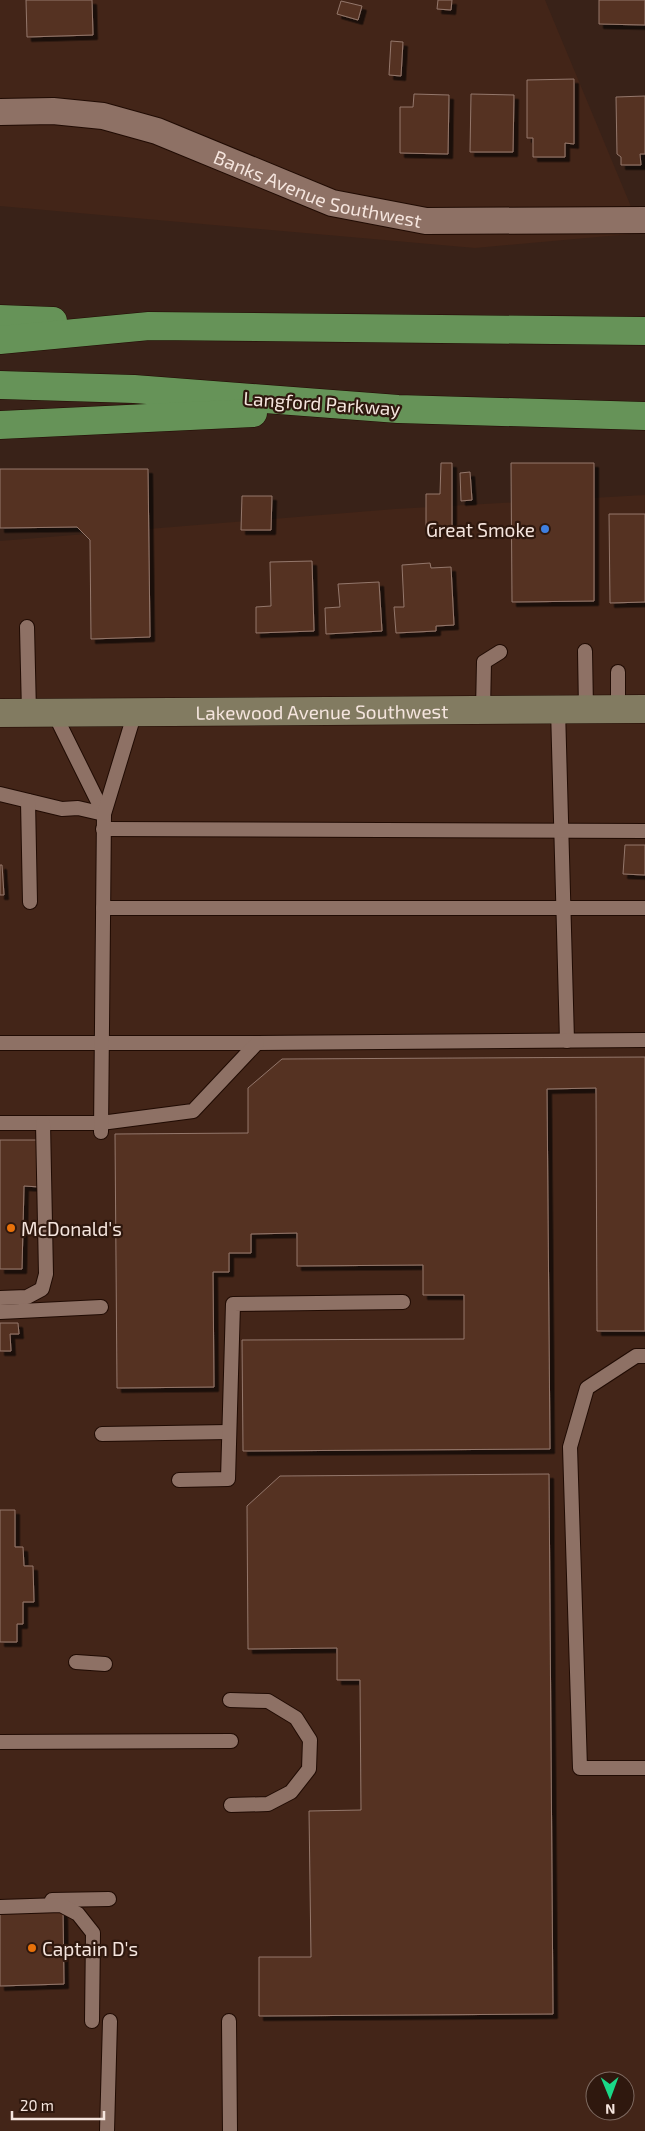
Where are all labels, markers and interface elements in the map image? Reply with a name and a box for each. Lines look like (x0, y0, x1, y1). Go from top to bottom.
street label: Banks Avenue Southwest (211, 144, 424, 231)
street label: Langford Parkway (243, 386, 401, 420)
place label: Great Smoke (426, 518, 535, 541)
marker: Great Smoke (539, 523, 551, 535)
street label: Lakewood Avenue Southwest (195, 699, 449, 723)
place label: McDonald's (21, 1217, 122, 1240)
marker: McDonald's (5, 1222, 17, 1234)
place label: Captain D's (42, 1937, 138, 1960)
marker: Captain D's (26, 1942, 38, 1954)
north arrow (585, 2071, 635, 2121)
scale bar (12, 2088, 105, 2120)
text: 20 m (20, 2096, 54, 2114)
text: N (605, 2101, 615, 2118)

